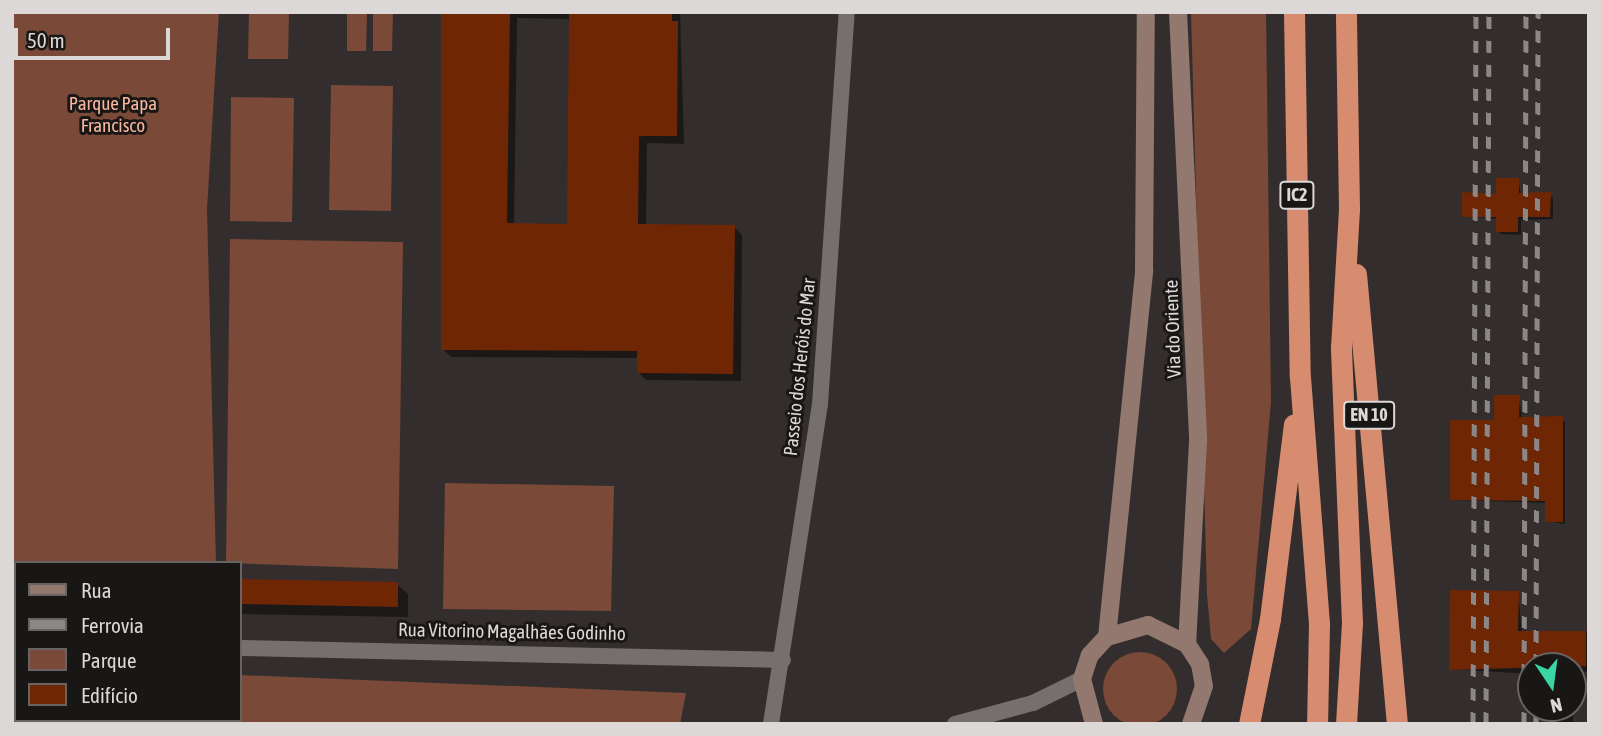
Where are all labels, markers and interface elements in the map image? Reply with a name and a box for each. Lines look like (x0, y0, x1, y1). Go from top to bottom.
scale bar (18, 14, 173, 58)
text: 50 m (27, 28, 65, 52)
park label: Parque Papa Francisco (69, 93, 157, 137)
road number: IC2 (1278, 180, 1316, 210)
street label: Passeio dos Heróis do Mar (779, 277, 821, 457)
street label: Via do Oriente (1160, 279, 1186, 379)
road number: EN 10 (1343, 400, 1395, 430)
legend (14, 561, 242, 722)
text: Rua (81, 578, 111, 602)
text: Ferrovia (81, 613, 144, 637)
street label: Rua Vitorino Magalhães Godinho (398, 619, 626, 645)
text: Parque (81, 648, 136, 672)
north arrow (1517, 652, 1587, 722)
text: Edifício (81, 683, 138, 707)
text: N (1548, 694, 1564, 717)

